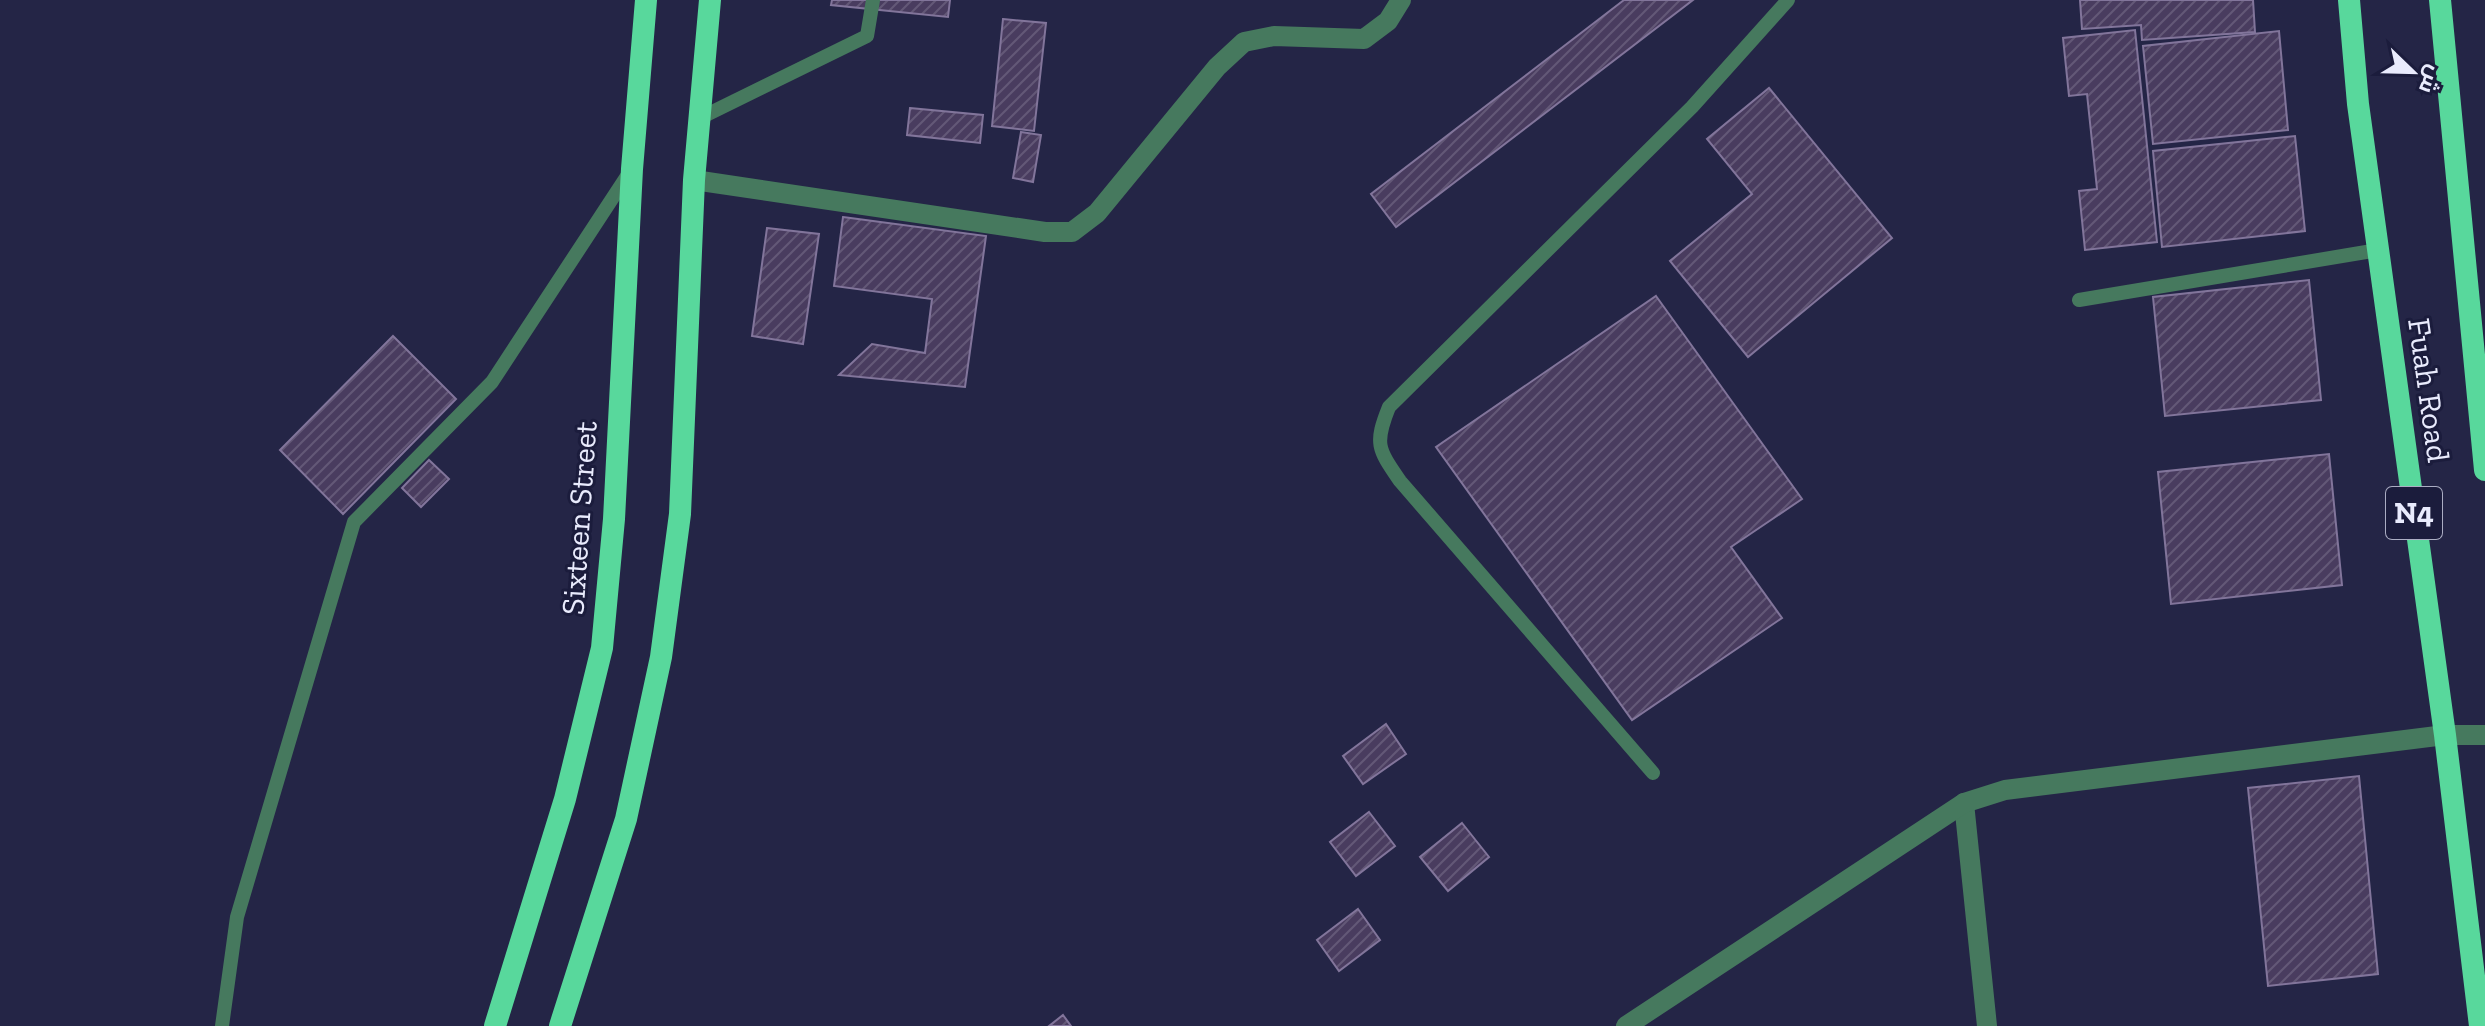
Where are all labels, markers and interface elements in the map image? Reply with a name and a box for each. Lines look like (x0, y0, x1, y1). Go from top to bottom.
north arrow (2373, 32, 2453, 112)
text: ش (2413, 61, 2449, 98)
street label: Fuah Road (2400, 316, 2458, 465)
street label: Sixteen Street (553, 420, 605, 616)
road number: N4 (2386, 487, 2442, 539)

